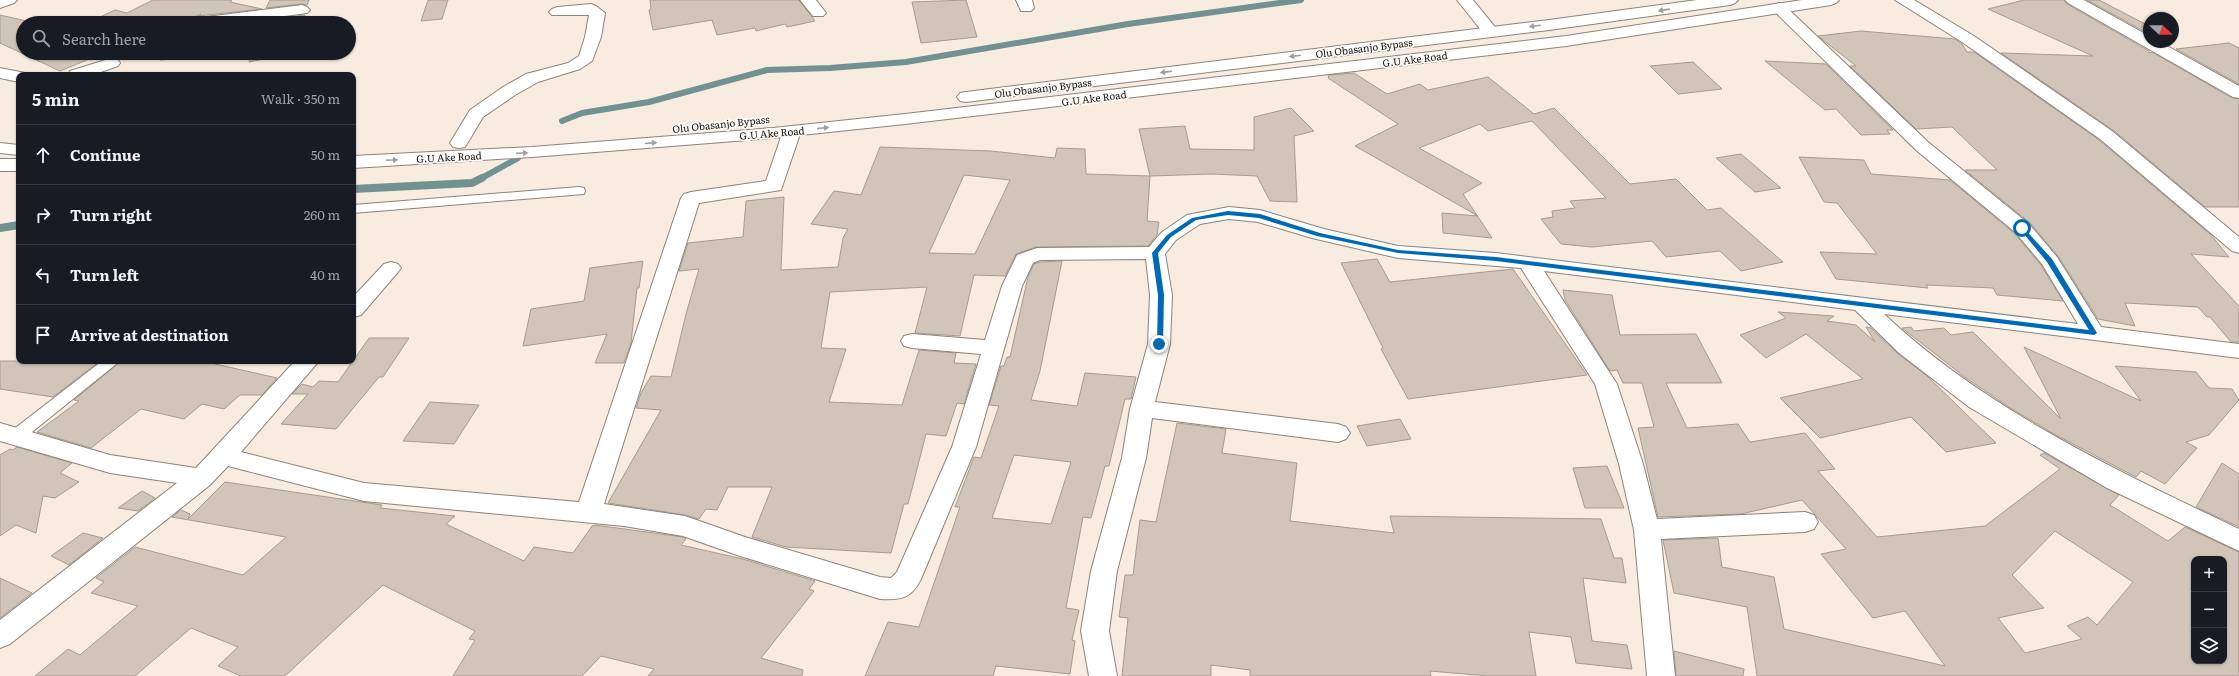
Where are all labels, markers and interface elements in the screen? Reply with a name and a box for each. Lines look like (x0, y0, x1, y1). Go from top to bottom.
one-way arrow (1658, 7, 1670, 13)
north arrow (2143, 12, 2179, 48)
search box (16, 16, 356, 60)
one-way arrow (1529, 23, 1541, 30)
icon: search (30, 27, 52, 49)
text: Search here (62, 27, 146, 50)
street label: Olu Obasanjo Bypass (1314, 34, 1414, 61)
street label: G.U Ake Road (1382, 47, 1448, 70)
one-way arrow (1289, 53, 1301, 59)
one-way arrow (1160, 69, 1172, 75)
street label: Olu Obasanjo Bypass (993, 74, 1093, 101)
text: 5 min (32, 86, 80, 111)
street label: G.U Ake Road (1061, 86, 1127, 109)
text: Walk · 350 m (261, 89, 340, 108)
street label: Olu Obasanjo Bypass (671, 111, 771, 136)
street label: G.U Ake Road (739, 122, 805, 143)
one-way arrow (817, 125, 829, 131)
one-way arrow (645, 139, 657, 146)
text: Continue (70, 143, 140, 166)
icon: ahead (32, 144, 54, 166)
text: 50 m (311, 145, 340, 164)
street label: G.U Ake Road (416, 147, 482, 166)
one-way arrow (516, 150, 529, 156)
one-way arrow (386, 156, 398, 163)
text: Turn right (70, 203, 152, 226)
icon: right (32, 204, 54, 226)
text: 260 m (304, 205, 340, 224)
route start (2013, 219, 2031, 237)
text: Turn left (70, 263, 139, 286)
icon: left (32, 264, 54, 286)
text: 40 m (310, 265, 340, 284)
text: Arrive at destination (70, 323, 229, 346)
icon: arrive (32, 324, 54, 346)
route end (1150, 335, 1168, 353)
map controls (2191, 556, 2227, 664)
button: + (2191, 556, 2227, 592)
button: − (2191, 592, 2227, 628)
button: layers (2191, 628, 2227, 664)

